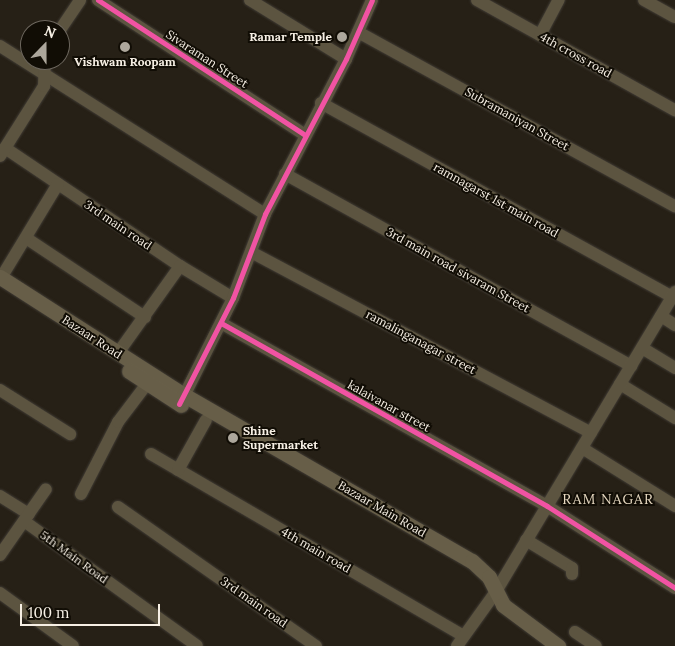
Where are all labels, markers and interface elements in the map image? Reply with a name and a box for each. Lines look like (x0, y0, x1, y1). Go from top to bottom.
north arrow (20, 20, 70, 70)
text: N (42, 22, 59, 42)
street label: Sivaraman Street (163, 27, 251, 91)
street label: 4th cross road (538, 29, 614, 81)
place label: Ramar Temple (249, 30, 332, 44)
marker: Ramar Temple (336, 31, 348, 43)
marker: Vishwam Roopam (119, 41, 131, 53)
place label: Vishwam Roopam (74, 55, 176, 69)
street label: Subramaniyan Street (462, 84, 572, 154)
street label: ramnagarst 1st main road (431, 160, 561, 240)
street label: 3rd main road (81, 197, 155, 253)
street label: 3rd main road sivaram Street (384, 224, 532, 316)
street label: ramalinganagar street (364, 307, 478, 377)
street label: Bazaar Road (59, 312, 125, 362)
street label: kalaivanar street (345, 377, 433, 435)
place label: Shine Supermarket (243, 424, 318, 452)
marker: Shine Supermarket (227, 432, 239, 444)
street label: Bazaar Main Road (335, 478, 429, 540)
district label: RAM NAGAR (561, 491, 655, 507)
street label: 4th main road (279, 524, 353, 576)
street label: 5th Main Road (37, 528, 111, 586)
street label: 3rd main road (218, 574, 290, 630)
scale bar (22, 594, 162, 626)
text: 100 m (28, 603, 69, 622)

